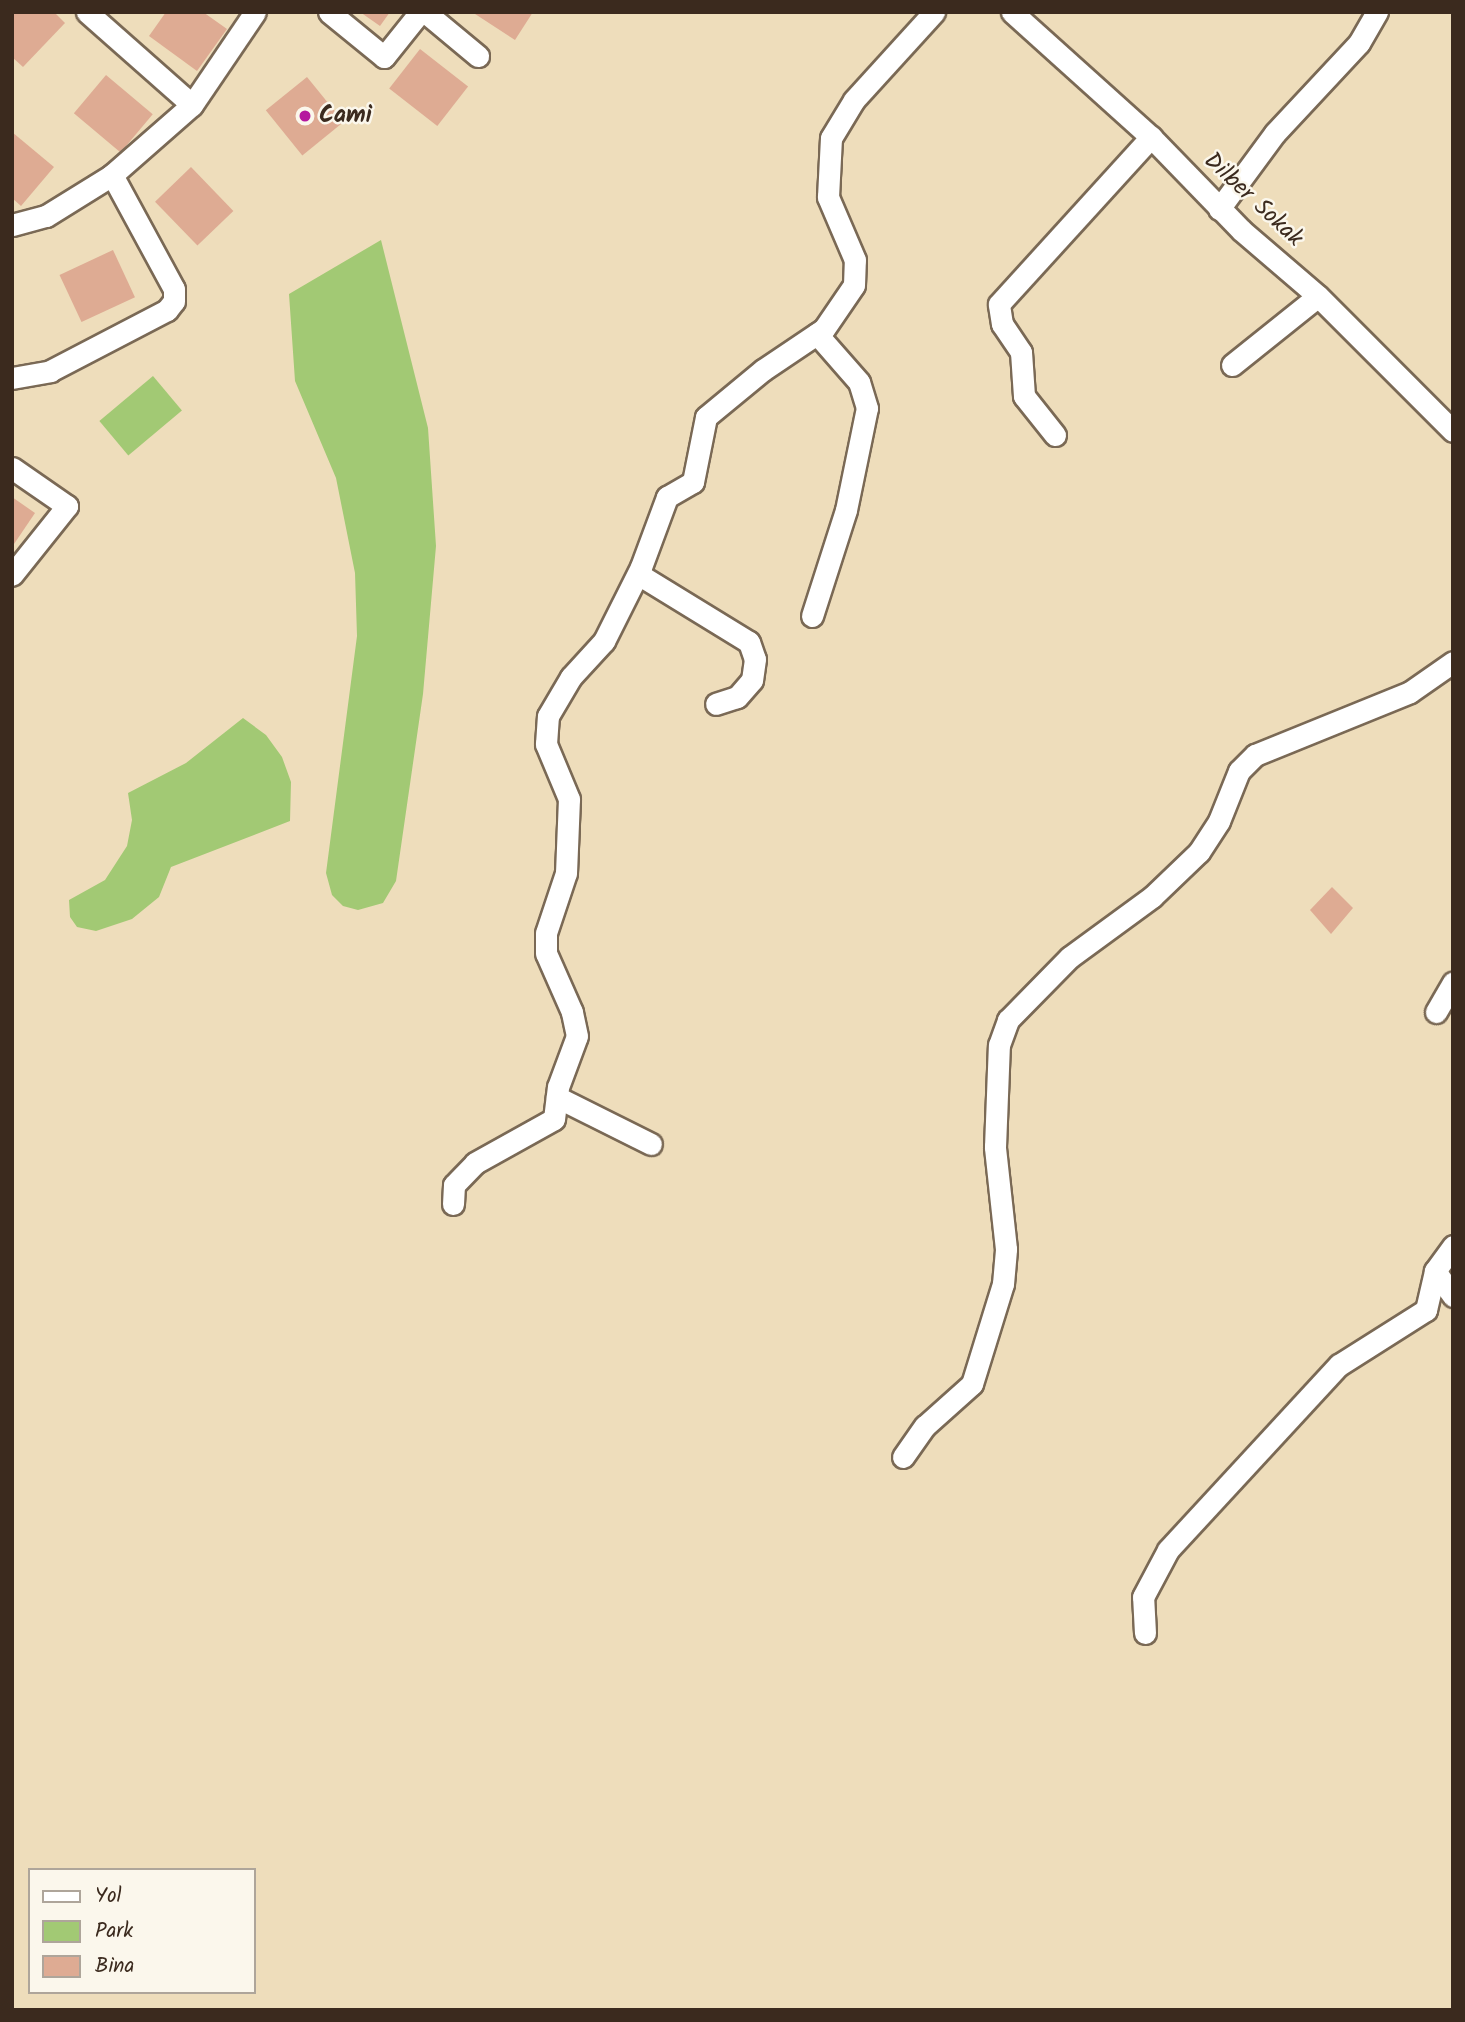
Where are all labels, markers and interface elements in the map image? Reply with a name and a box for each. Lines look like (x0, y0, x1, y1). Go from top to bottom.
place label: Cami (319, 102, 372, 130)
marker: Cami (297, 108, 313, 124)
street label: Dilber Sokak (1197, 147, 1309, 253)
legend (28, 1868, 256, 1994)
text: Yol (95, 1880, 122, 1913)
text: Park (95, 1915, 133, 1948)
text: Bina (95, 1950, 134, 1983)

